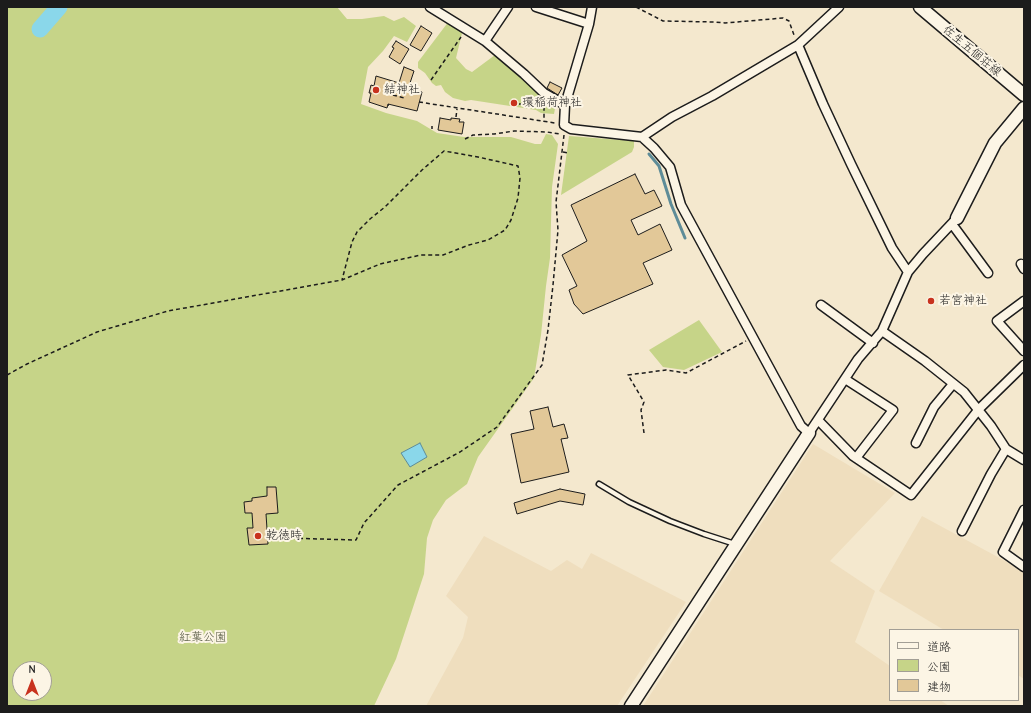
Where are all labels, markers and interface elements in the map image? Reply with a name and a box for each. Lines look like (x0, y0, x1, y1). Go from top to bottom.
street label: 佐生五個荘線 (940, 22, 1004, 80)
place label: 結神社 (384, 83, 420, 97)
marker: 結神社 (371, 85, 381, 95)
place label: 環稲荷神社 (522, 96, 582, 110)
marker: 環稲荷神社 (509, 98, 519, 108)
place label: 若宮神社 (939, 294, 987, 308)
marker: 若宮神社 (926, 296, 936, 306)
place label: 乾徳時 (266, 529, 302, 543)
marker: 乾徳時 (253, 531, 263, 541)
legend (889, 629, 1019, 701)
park label: 紅葉公園 (179, 631, 227, 645)
text: 道路 (927, 640, 951, 654)
text: 公園 (927, 660, 951, 674)
north arrow (12, 661, 52, 701)
text: N (28, 663, 36, 676)
text: 建物 (927, 680, 951, 694)

